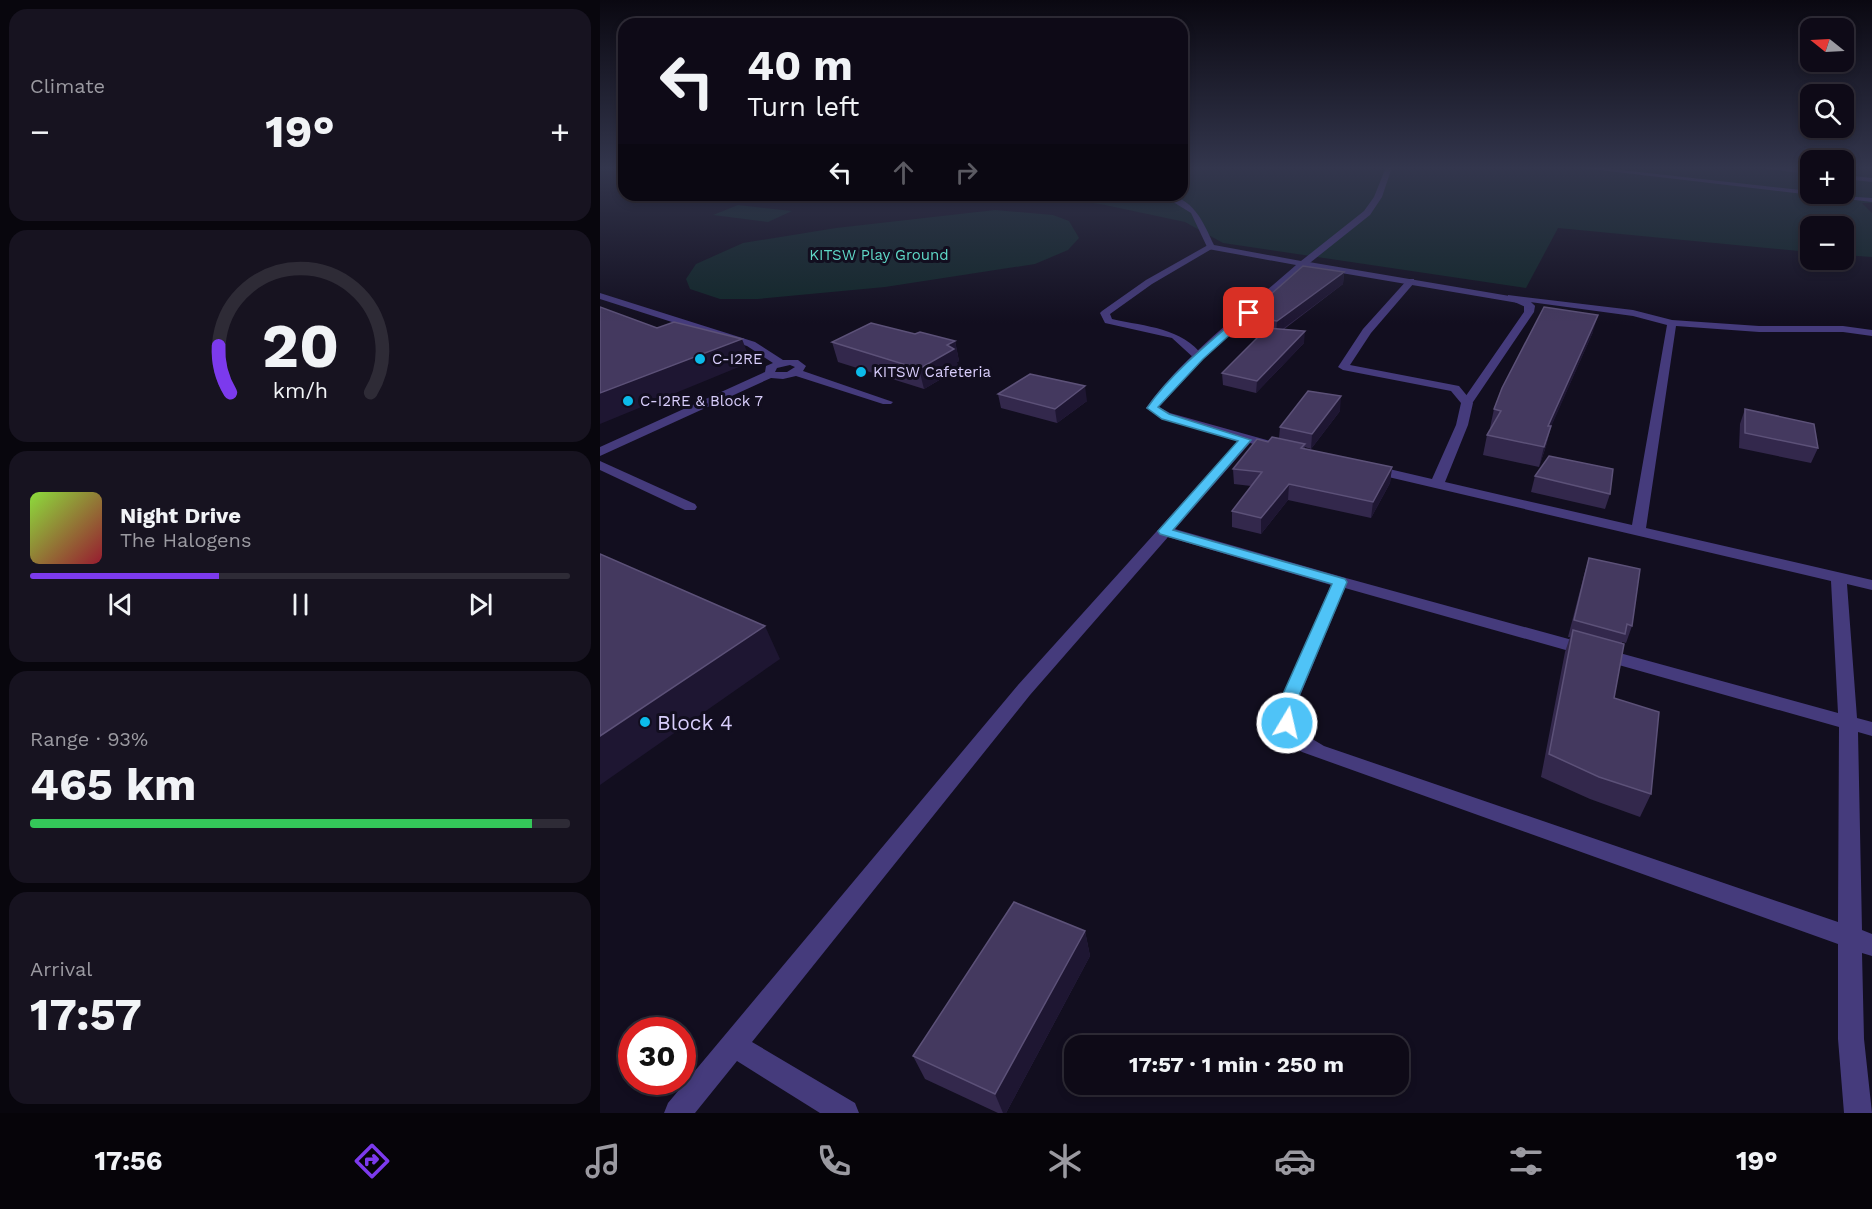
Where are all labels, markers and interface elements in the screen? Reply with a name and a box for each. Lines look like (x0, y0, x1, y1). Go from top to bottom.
north arrow (1800, 18, 1854, 72)
map controls (1800, 18, 1854, 270)
text: 40 m (747, 41, 853, 90)
icon: left (648, 42, 726, 120)
text: Climate (30, 74, 105, 98)
button: search (1800, 84, 1854, 138)
text: Turn left (747, 91, 859, 123)
text: 19° (265, 105, 335, 158)
text: − (30, 112, 50, 151)
text: + (550, 112, 570, 151)
button: + (1800, 150, 1854, 204)
icon: left (824, 156, 857, 189)
icon: ahead (887, 156, 920, 189)
icon: right (950, 156, 983, 189)
button: − (1800, 216, 1854, 270)
park label: KITSW Play Ground (809, 246, 949, 264)
pin (1223, 287, 1274, 338)
icon: arrive (1232, 296, 1265, 329)
text: 20 (261, 309, 339, 382)
place label: C-I2RE (712, 350, 762, 368)
marker: C-I2RE (693, 352, 707, 366)
place label: KITSW Cafeteria (873, 363, 991, 381)
marker: KITSW Cafeteria (854, 365, 868, 379)
text: km/h (272, 378, 328, 403)
place label: C-I2RE & Block 7 (640, 392, 763, 410)
marker: C-I2RE & Block 7 (621, 394, 635, 408)
text: Night Drive (120, 503, 241, 528)
text: The Halogens (120, 528, 252, 552)
icon: previous (104, 588, 137, 621)
icon: pause (284, 588, 317, 621)
icon: next (464, 588, 497, 621)
position arrow (1255, 691, 1319, 755)
place label: Block 4 (657, 710, 733, 735)
marker: Block 4 (638, 715, 652, 729)
text: Range · 93% (30, 727, 148, 751)
text: 465 km (30, 758, 196, 811)
text: Arrival (30, 957, 92, 981)
text: 17:57 (30, 988, 142, 1041)
speed limit sign: 30 (618, 1017, 696, 1095)
text: 17:57 · 1 min · 250 m (1129, 1052, 1344, 1077)
icon: directions (351, 1140, 393, 1182)
icon: music (582, 1140, 624, 1182)
icon: phone (813, 1140, 855, 1182)
icon: climate (1044, 1140, 1086, 1182)
icon: car (1274, 1140, 1316, 1182)
icon: filters (1505, 1140, 1547, 1182)
text: 17:56 (94, 1145, 163, 1177)
text: 19° (1736, 1145, 1778, 1177)

